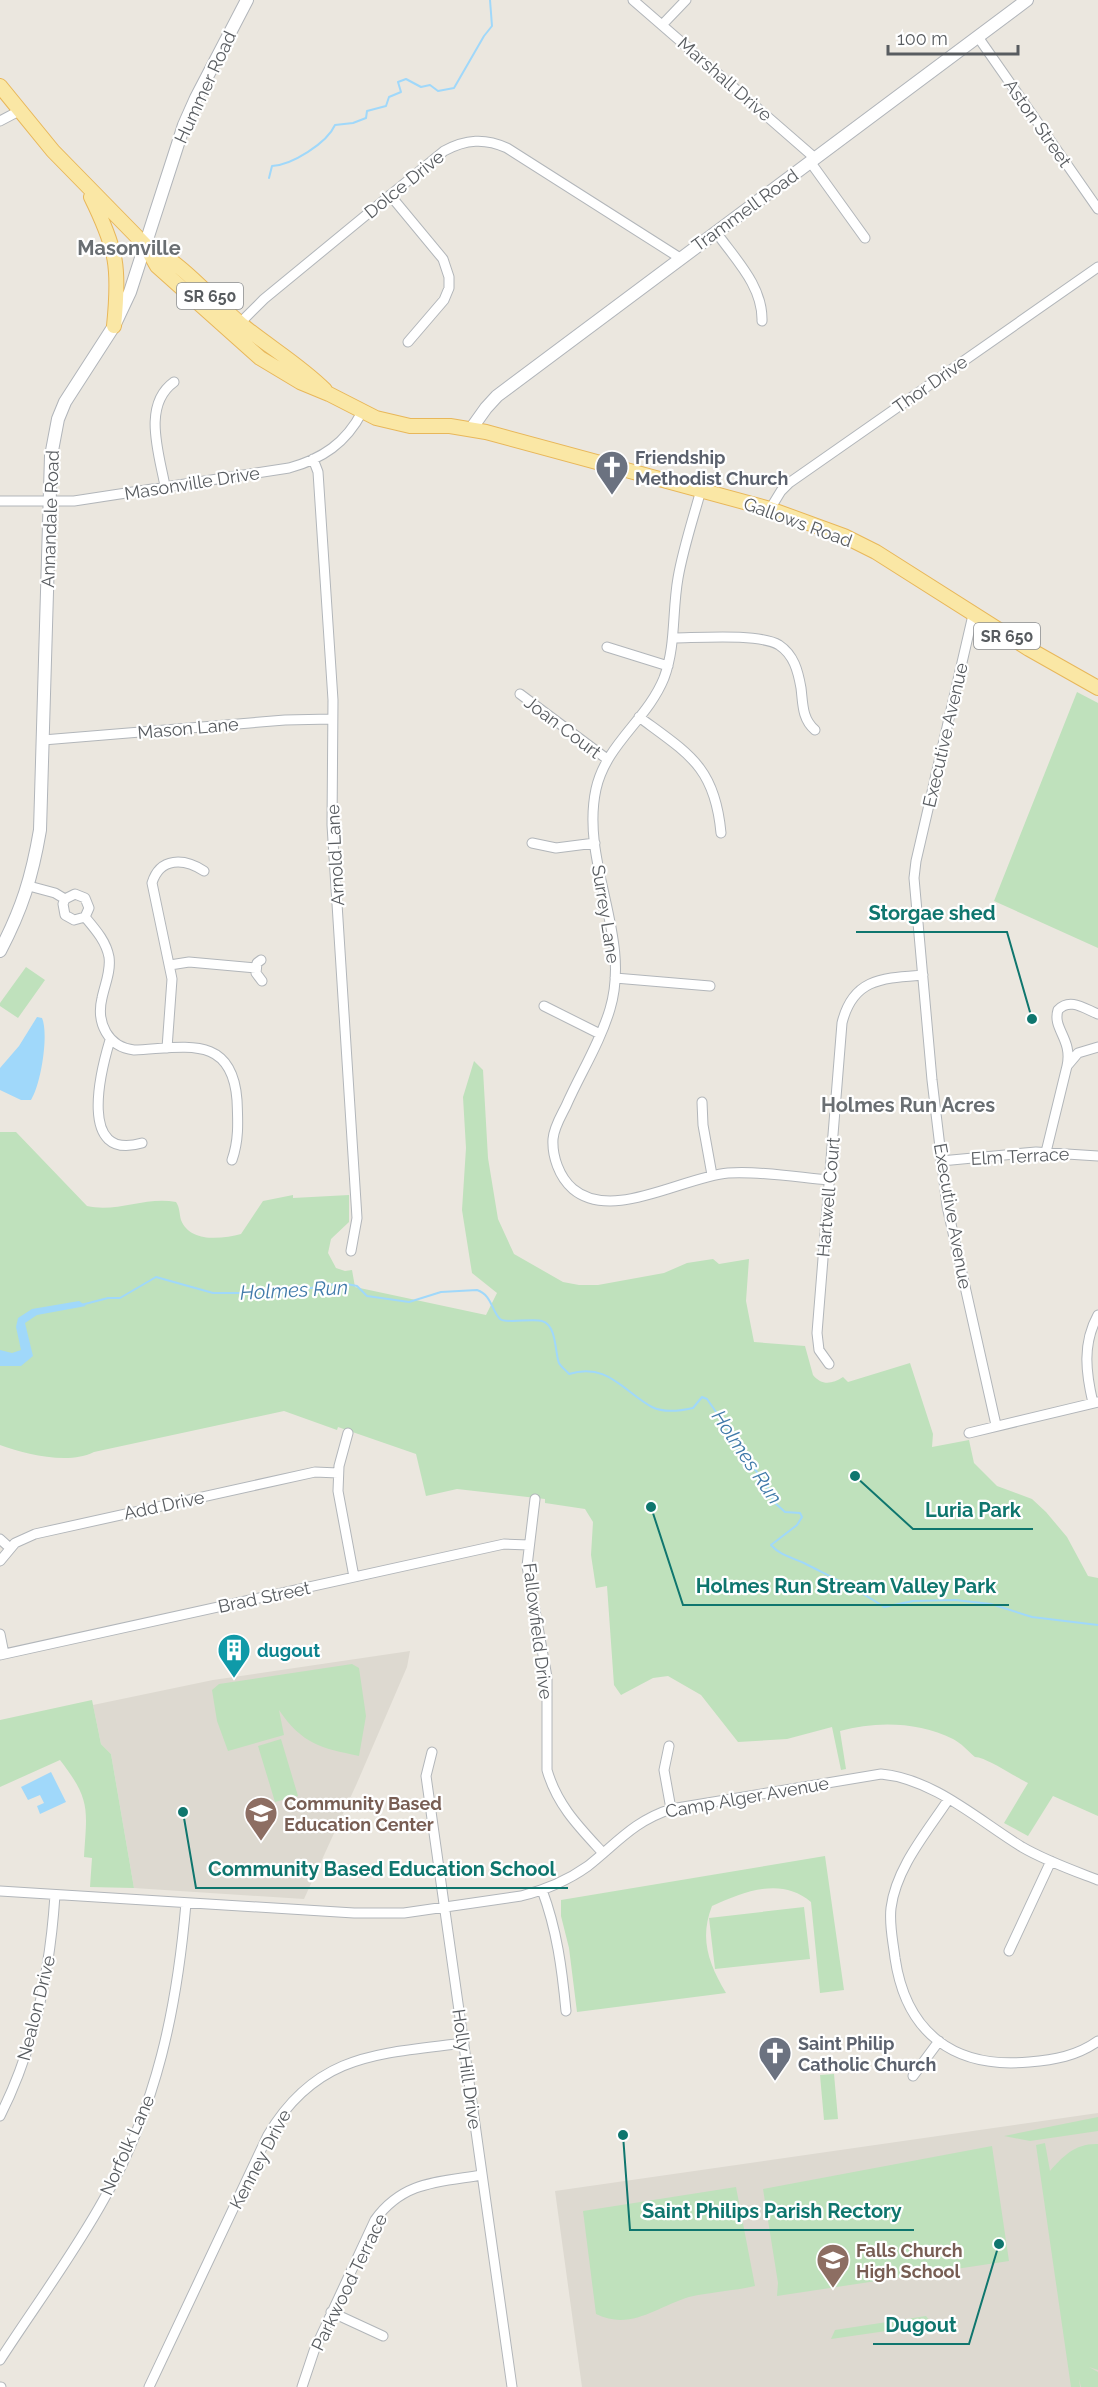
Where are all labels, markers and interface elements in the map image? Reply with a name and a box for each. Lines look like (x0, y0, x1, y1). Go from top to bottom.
scale bar (888, 18, 1018, 56)
street label: Hummer Road (170, 28, 240, 146)
text: 100 m (897, 28, 948, 49)
street label: Marshall Drive (674, 32, 777, 126)
street label: Aston Street (1000, 75, 1076, 171)
street label: Dolce Drive (360, 145, 448, 222)
street label: Trammell Road (688, 164, 802, 256)
district label: Masonville (77, 236, 181, 260)
road number: SR 650 (177, 283, 243, 309)
street label: Thor Drive (889, 351, 971, 417)
place label: Friendship Methodist Church (635, 447, 788, 489)
church icon: Friendship Methodist Church (594, 449, 630, 496)
street label: Annandale Road (37, 450, 63, 588)
street label: Masonville Drive (123, 462, 262, 504)
street label: Gallows Road (741, 493, 855, 551)
road number: SR 650 (974, 623, 1040, 649)
street label: Executive Avenue (918, 660, 972, 809)
street label: Joan Court (521, 691, 605, 763)
street label: Mason Lane (137, 713, 240, 743)
street label: Arnold Lane (322, 803, 348, 906)
street label: Surrey Lane (588, 863, 624, 965)
callout: Storgae shed (856, 894, 1007, 932)
text: Storgae shed (868, 901, 996, 925)
district label: Holmes Run Acres (821, 1093, 995, 1117)
street label: Hartwell Court (812, 1136, 844, 1258)
street label: Executive Avenue (930, 1141, 976, 1291)
street label: Elm Terrace (970, 1143, 1070, 1169)
water label: Holmes Run (239, 1275, 349, 1305)
water label: Holmes Run (707, 1405, 787, 1509)
street label: Add Drive (122, 1486, 207, 1524)
callout: Luria Park (913, 1491, 1033, 1529)
text: Luria Park (925, 1498, 1022, 1522)
street label: Fallowfield Drive (519, 1562, 557, 1701)
callout: Holmes Run Stream Valley Park (683, 1567, 1009, 1605)
text: Holmes Run Stream Valley Park (696, 1574, 997, 1598)
street label: Brad Street (216, 1577, 312, 1617)
building icon: dugout (216, 1632, 252, 1679)
place label: dugout (257, 1640, 320, 1661)
street label: Camp Alger Avenue (664, 1772, 831, 1822)
place label: Community Based Education Center (284, 1793, 442, 1835)
school or university icon: Community Based Education Center (243, 1795, 279, 1842)
callout: Community Based Education School (196, 1850, 568, 1888)
text: Community Based Education School (208, 1857, 557, 1881)
street label: Nealon Drive (13, 1953, 59, 2063)
street label: Holly Hill Drive (448, 2008, 486, 2131)
place label: Saint Philip Catholic Church (798, 2033, 936, 2075)
church icon: Saint Philip Catholic Church (757, 2035, 793, 2082)
street label: Norfolk Lane (96, 2091, 159, 2198)
street label: Kenney Drive (225, 2105, 295, 2212)
callout: Saint Philips Parish Rectory (630, 2192, 914, 2230)
text: Saint Philips Parish Rectory (642, 2199, 902, 2223)
street label: Parkwood Terrace (307, 2210, 392, 2354)
place label: Falls Church High School (856, 2240, 963, 2282)
school or university icon: Falls Church High School (815, 2242, 851, 2289)
callout: Dugout (873, 2306, 969, 2344)
text: Dugout (885, 2313, 957, 2337)

